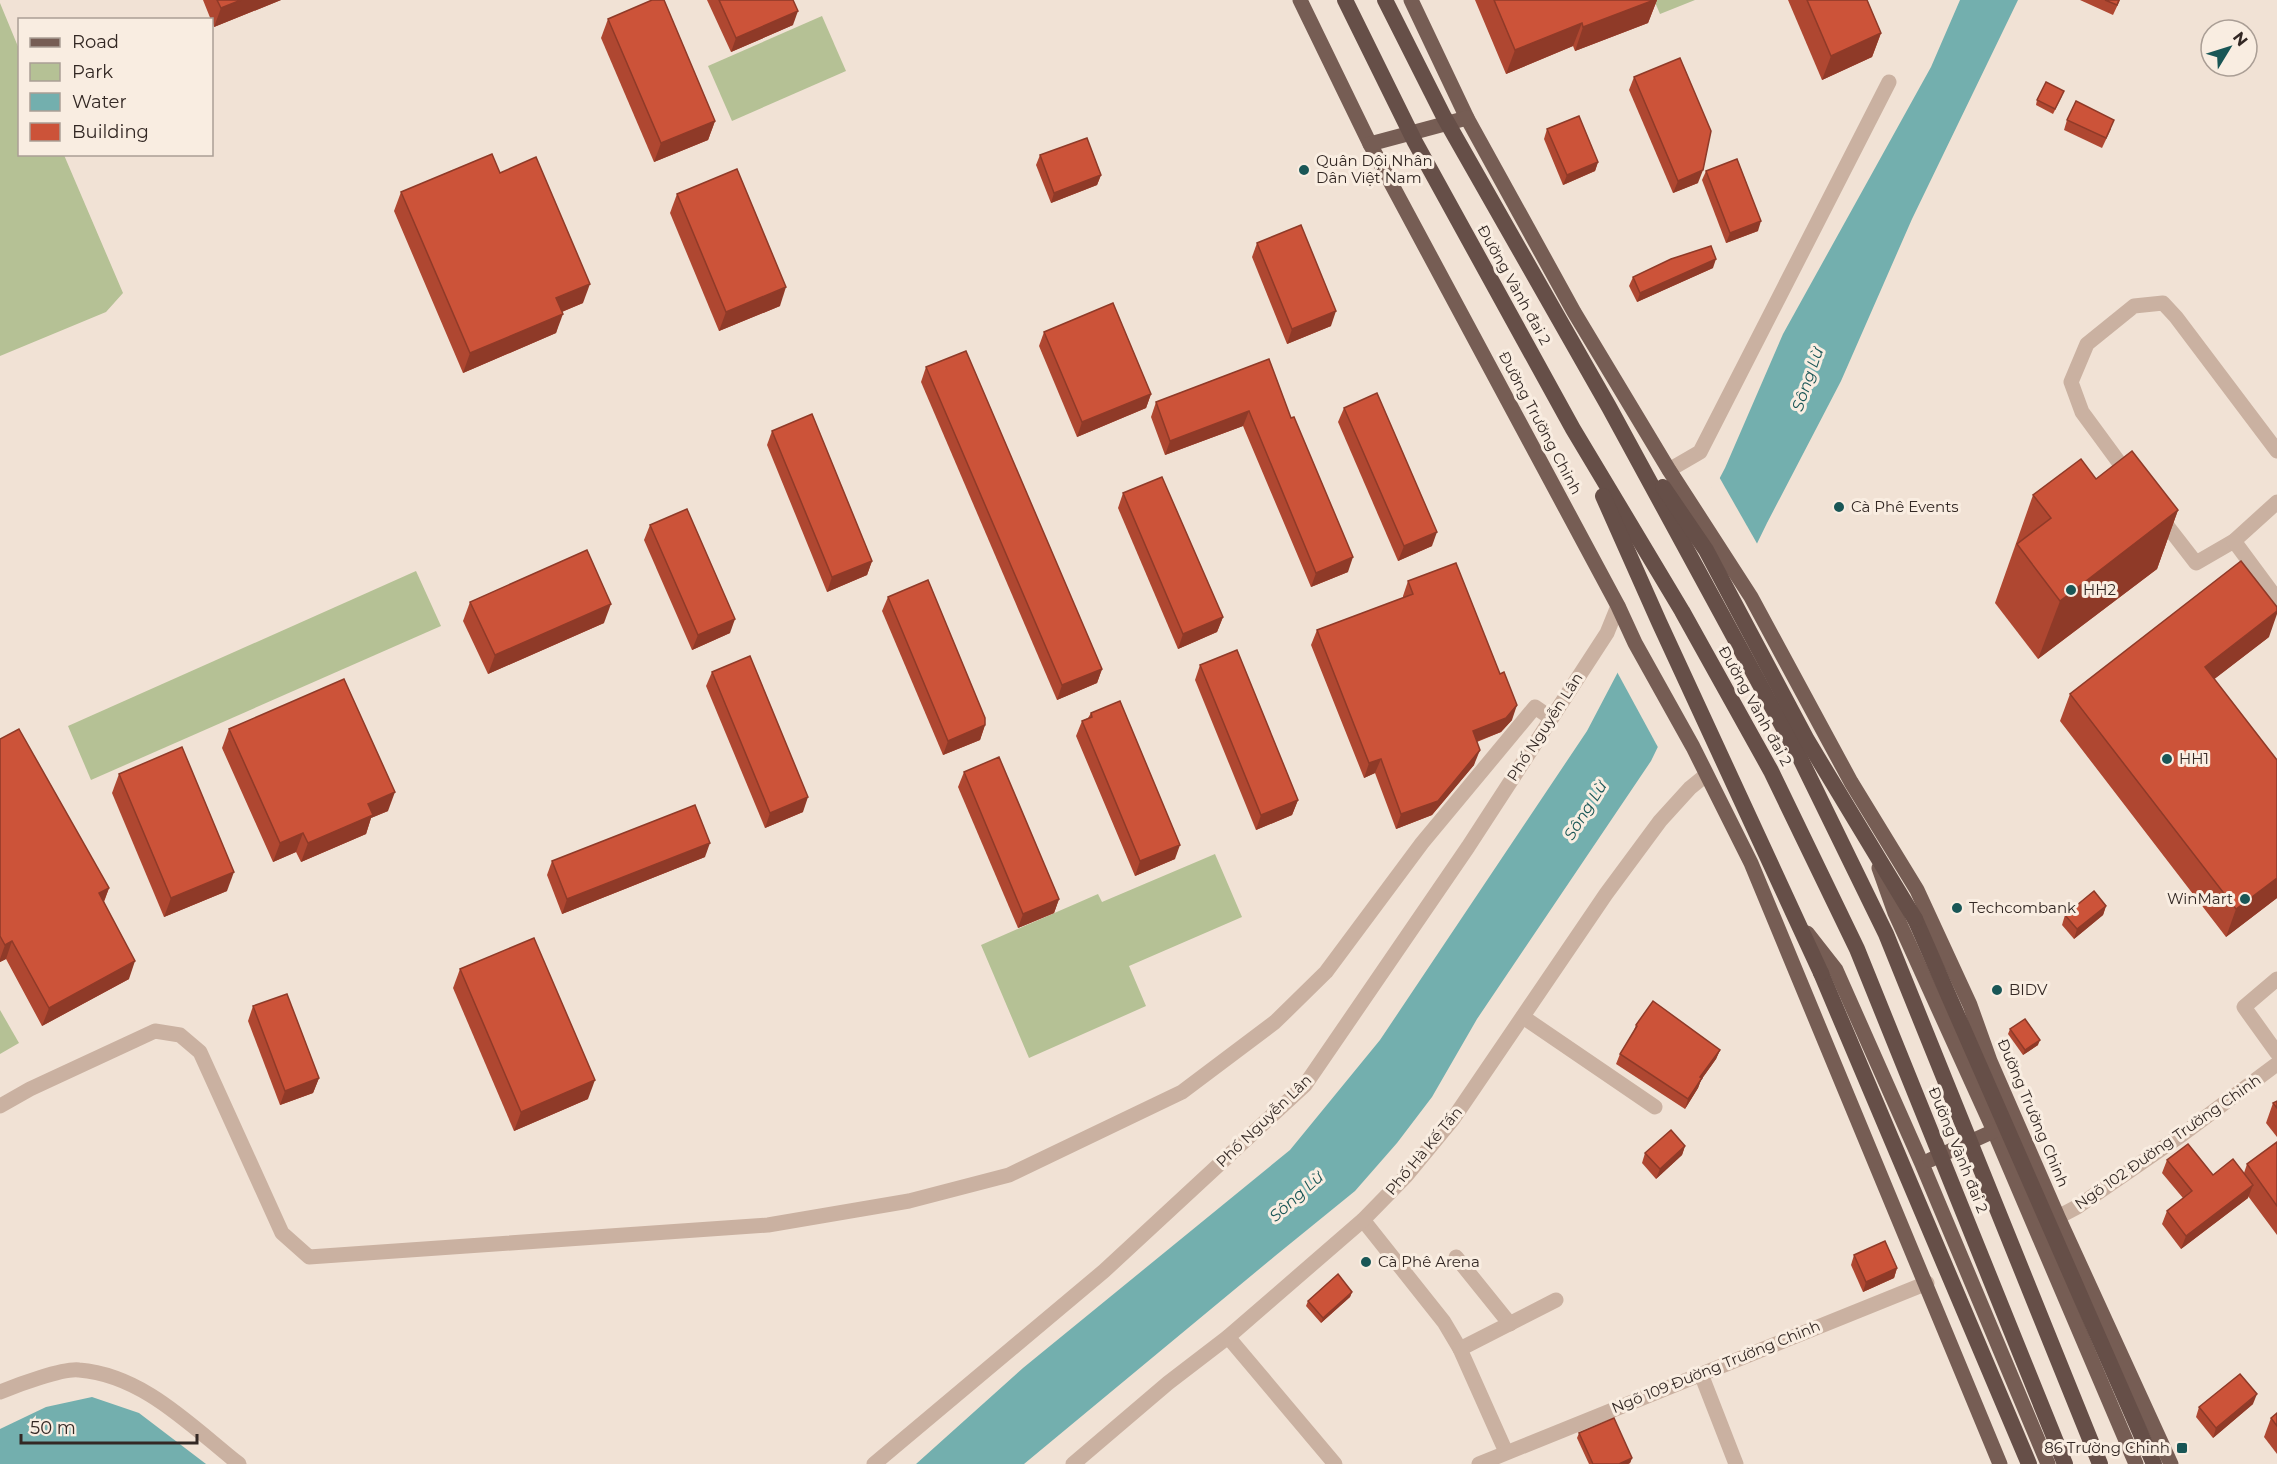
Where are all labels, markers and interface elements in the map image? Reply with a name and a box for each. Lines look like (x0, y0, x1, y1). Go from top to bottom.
legend (18, 18, 213, 156)
north arrow (2199, 18, 2259, 78)
text: N (2229, 28, 2252, 50)
text: Road (72, 31, 119, 53)
text: Park (72, 61, 113, 83)
text: Water (72, 91, 127, 113)
text: Building (72, 121, 149, 143)
place label: Quân Dội Nhân Dân Việt Nam (1316, 151, 1433, 187)
marker: Quân Dội Nhân Dân Việt Nam (1297, 163, 1311, 177)
street label: Đường Vành đai 2 (1474, 221, 1555, 348)
water label: Sông Lừ (1788, 344, 1828, 413)
street label: Đường Trường Chinh (1495, 348, 1586, 498)
place label: Cà Phê Events (1851, 497, 1959, 516)
marker: Cà Phê Events (1832, 500, 1846, 514)
place label: HH2 (2083, 580, 2116, 599)
marker: HH2 (2064, 583, 2078, 597)
street label: Đường Vành đai 2 (1715, 642, 1796, 769)
street label: Phố Nguyễn Lân (1502, 669, 1587, 785)
place label: HH1 (2179, 749, 2209, 768)
marker: HH1 (2160, 752, 2174, 766)
water label: Sông Lừ (1560, 776, 1612, 843)
place label: WinMart (2167, 889, 2233, 908)
marker: WinMart (2238, 892, 2252, 906)
place label: Techcombank (1969, 898, 2076, 917)
marker: Techcombank (1950, 901, 1964, 915)
place label: BIDV (2009, 980, 2048, 999)
marker: BIDV (1990, 983, 2004, 997)
street label: Đường Trường Chinh (1994, 1036, 2073, 1190)
street label: Phố Nguyễn Lân (1212, 1070, 1315, 1171)
street label: Ngõ 102 Đường Trường Chinh (2071, 1070, 2264, 1213)
street label: Đường Vành đai 2 (1925, 1084, 1992, 1216)
street label: Phố Hà Kế Tấn (1381, 1103, 1466, 1199)
water label: Sông Lừ (1265, 1166, 1328, 1226)
place label: Cà Phê Arena (1378, 1252, 1480, 1271)
marker: Cà Phê Arena (1359, 1255, 1373, 1269)
street label: Ngõ 109 Đường Trường Chinh (1609, 1316, 1823, 1417)
scale bar (21, 1407, 196, 1445)
text: 50 m (30, 1417, 76, 1439)
place label: 86 Trường Chinh (2044, 1438, 2170, 1457)
marker: 86 Trường Chinh (2175, 1441, 2189, 1455)

